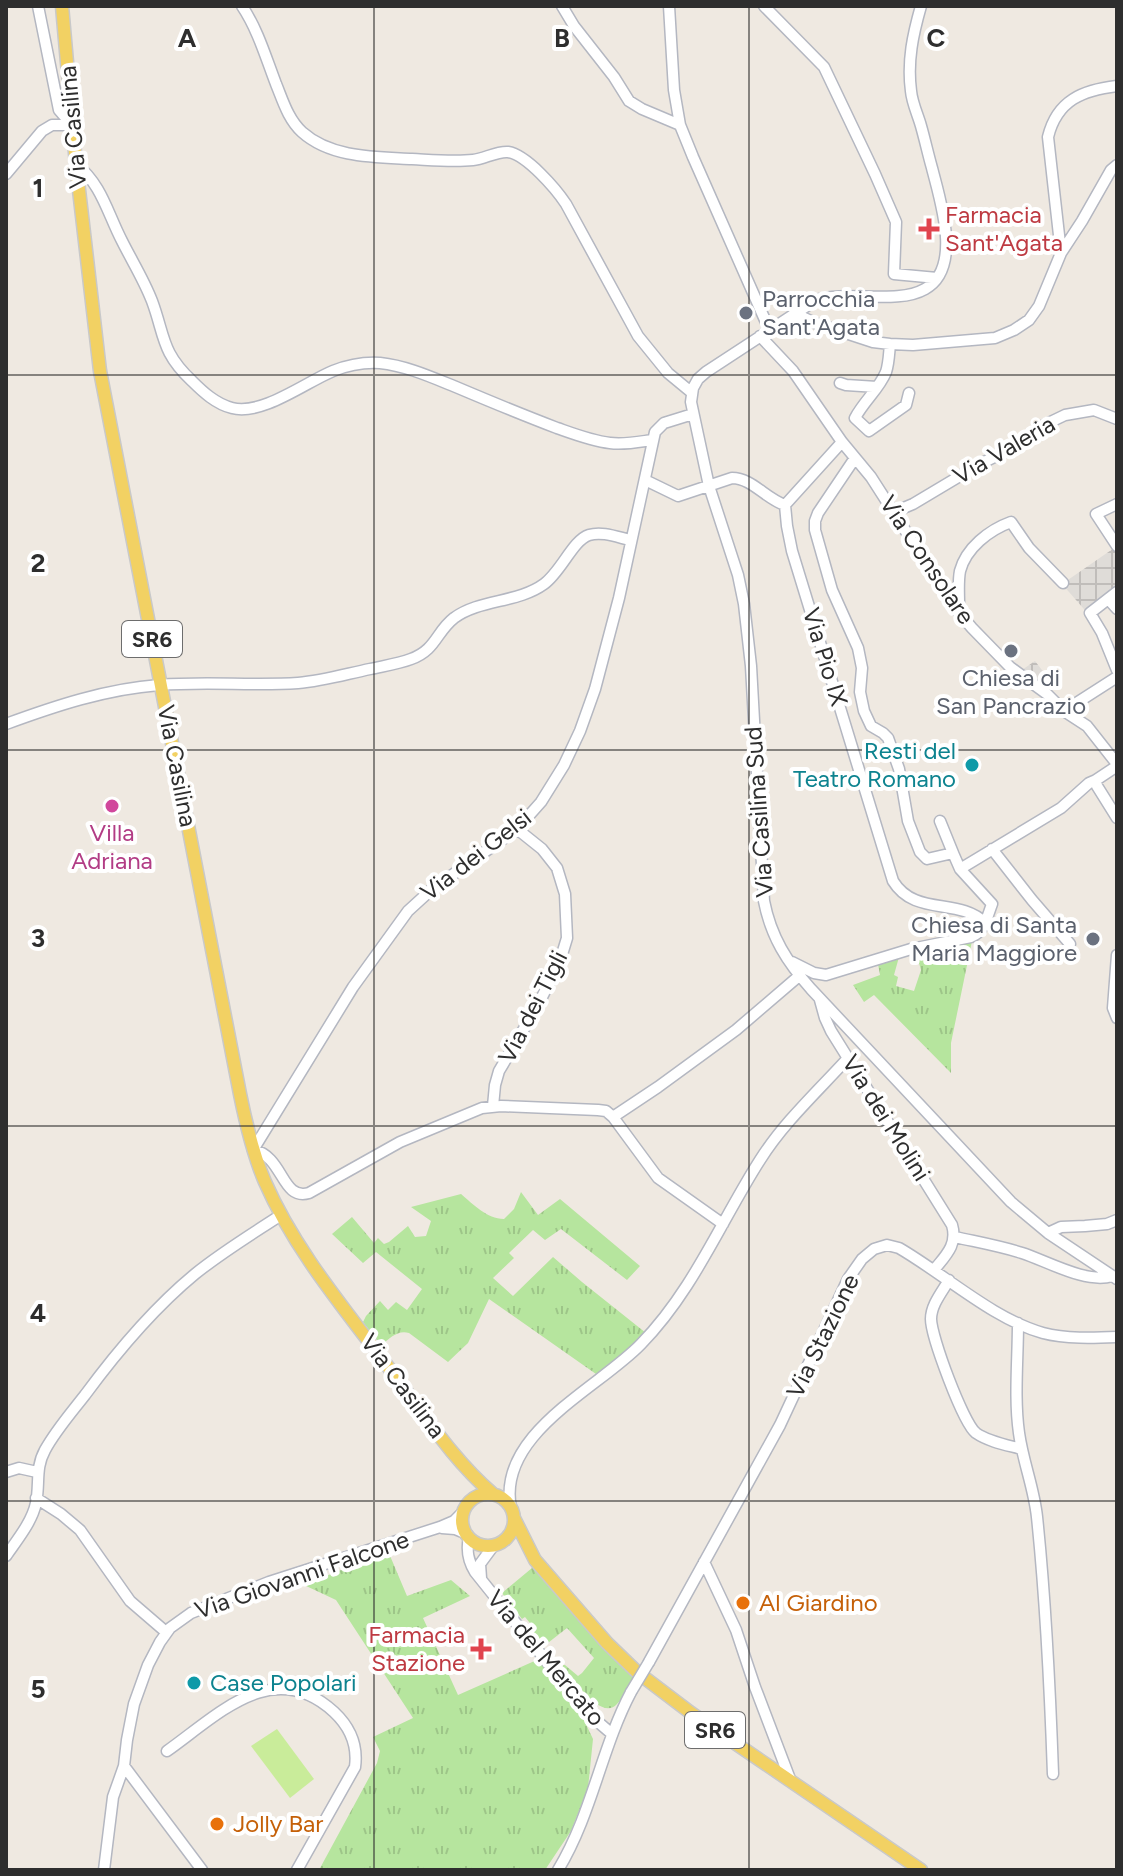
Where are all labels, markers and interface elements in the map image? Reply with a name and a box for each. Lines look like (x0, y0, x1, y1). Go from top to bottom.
text: A (178, 22, 197, 54)
text: B (554, 22, 570, 54)
text: C (927, 22, 946, 54)
street label: Via Casilina (53, 64, 92, 190)
text: 1 (33, 172, 43, 204)
place label: Farmacia Sant'Agata (945, 200, 1063, 257)
marker: Farmacia Sant'Agata (920, 220, 938, 238)
place label: Parrocchia Sant'Agata (762, 284, 880, 341)
marker: Parrocchia Sant'Agata (737, 304, 755, 322)
street label: Via Valeria (948, 409, 1060, 490)
street label: Via Consolare (874, 490, 981, 630)
text: 2 (30, 547, 46, 579)
street label: Via Pio IX (797, 604, 854, 710)
road number: SR6 (122, 621, 182, 657)
marker: Chiesa di San Pancrazio (1002, 642, 1020, 660)
place label: Chiesa di San Pancrazio (936, 663, 1086, 720)
street label: Via Casilina (152, 703, 203, 829)
street label: Via Casilina Sud (738, 726, 779, 898)
place label: Resti del Teatro Romano (793, 736, 956, 793)
marker: Resti del Teatro Romano (963, 756, 981, 774)
marker: Villa Adriana (103, 797, 121, 815)
street label: Via dei Gelsi (415, 802, 537, 907)
place label: Villa Adriana (71, 818, 153, 875)
place label: Chiesa di Santa Maria Maggiore (911, 910, 1077, 967)
text: 3 (31, 922, 45, 954)
marker: Chiesa di Santa Maria Maggiore (1084, 930, 1102, 948)
street label: Via dei Tigli (492, 945, 573, 1068)
street label: Via dei Molini (836, 1049, 937, 1186)
street label: Via Stazione (780, 1269, 865, 1402)
text: 4 (30, 1297, 46, 1329)
street label: Via Casilina (355, 1328, 452, 1444)
street label: Via Giovanni Falcone (191, 1524, 413, 1625)
street label: Via del Mercato (481, 1584, 612, 1732)
place label: Al Giardino (759, 1588, 878, 1617)
marker: Al Giardino (734, 1594, 752, 1612)
place label: Farmacia Stazione (368, 1620, 465, 1677)
marker: Farmacia Stazione (472, 1640, 490, 1658)
place label: Case Popolari (210, 1668, 357, 1697)
text: 5 (30, 1673, 46, 1705)
marker: Case Popolari (185, 1674, 203, 1692)
road number: SR6 (685, 1712, 745, 1748)
place label: Jolly Bar (233, 1809, 323, 1838)
marker: Jolly Bar (208, 1815, 226, 1833)

